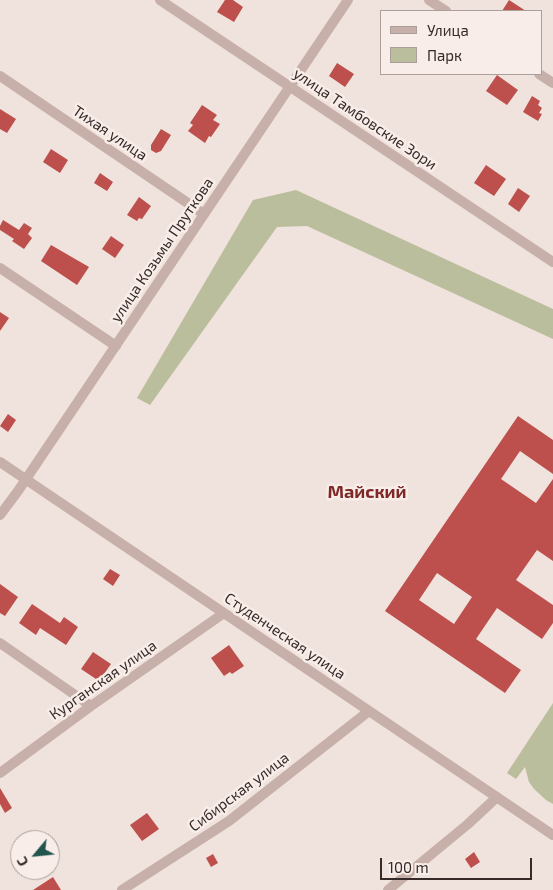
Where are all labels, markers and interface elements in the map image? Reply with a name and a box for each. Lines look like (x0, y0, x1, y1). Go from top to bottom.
legend (380, 10, 543, 75)
text: Улица (427, 21, 469, 39)
text: Парк (427, 46, 462, 64)
street label: улица Тамбовские Зори (290, 64, 440, 174)
street label: Тихая улица (69, 102, 151, 164)
street label: улица Козьмы Пруткова (107, 174, 217, 326)
district label: Майский (327, 481, 407, 503)
street label: Студенческая улица (221, 589, 349, 683)
street label: Курганская улица (46, 636, 160, 724)
street label: Сибирская улица (185, 749, 293, 835)
north arrow (10, 830, 60, 880)
scale bar (383, 848, 536, 880)
text: С (13, 854, 32, 869)
text: 100 m (388, 858, 429, 876)

